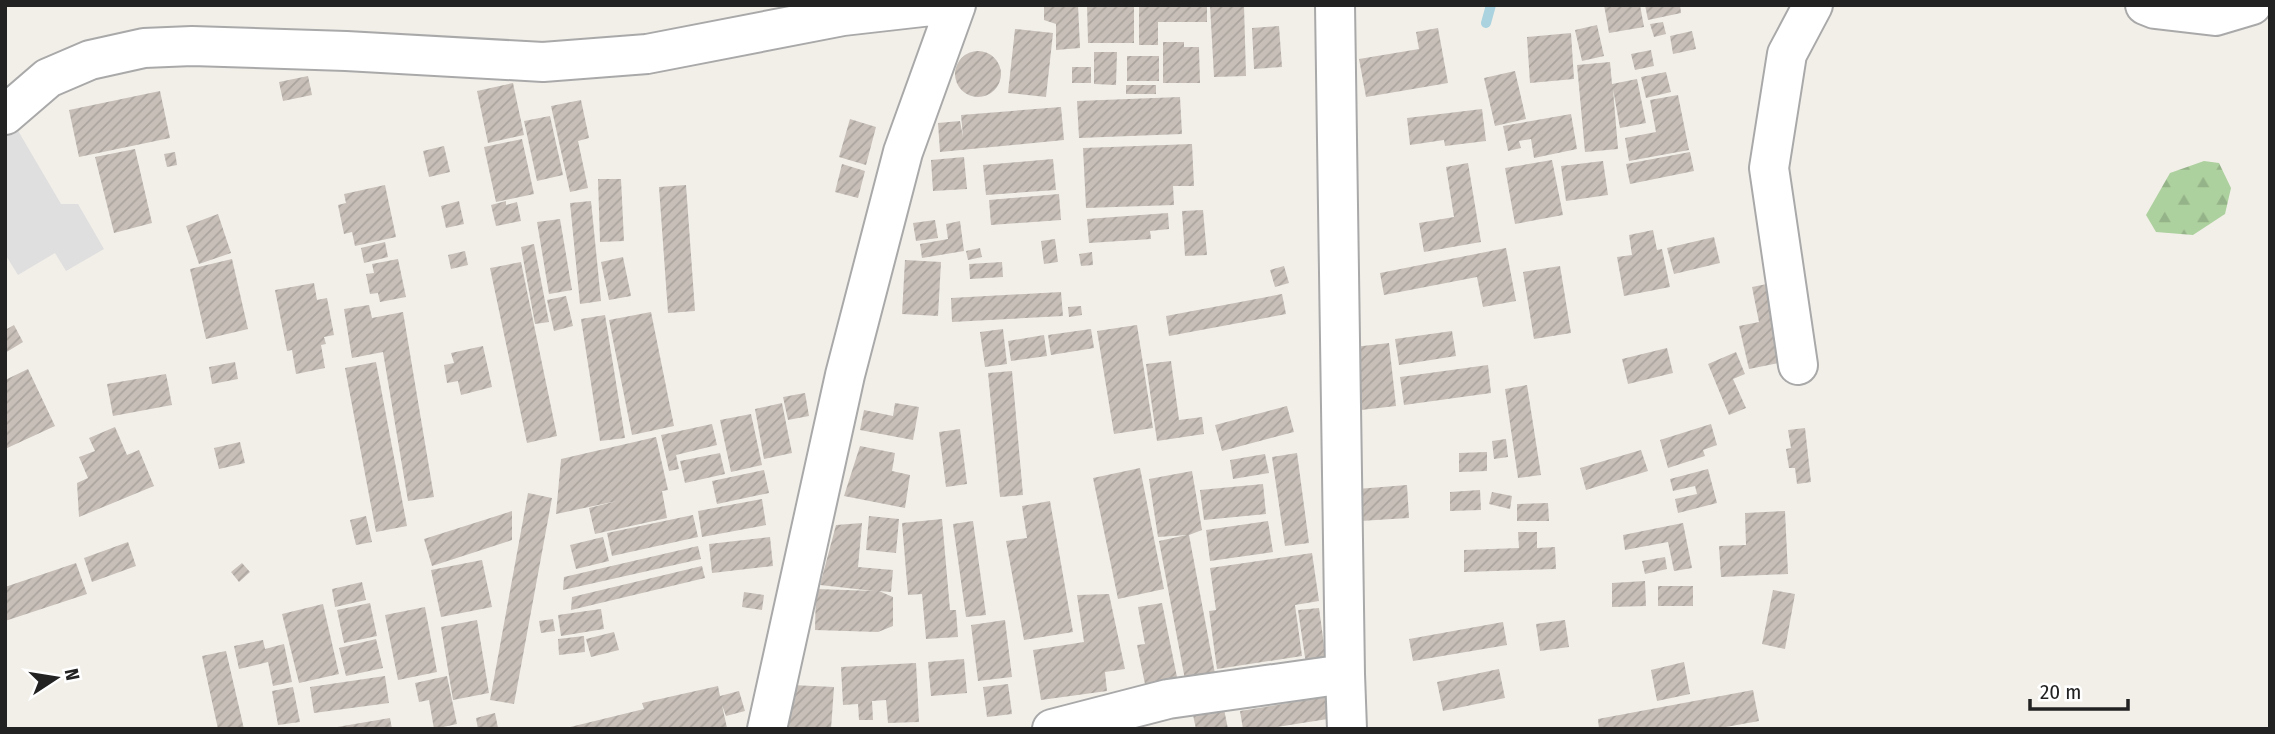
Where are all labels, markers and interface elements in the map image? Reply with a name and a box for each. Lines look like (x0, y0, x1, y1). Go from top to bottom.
north arrow (21, 643, 91, 713)
text: N (60, 667, 85, 683)
scale bar (2030, 668, 2128, 712)
text: 20 m (2040, 679, 2081, 705)

